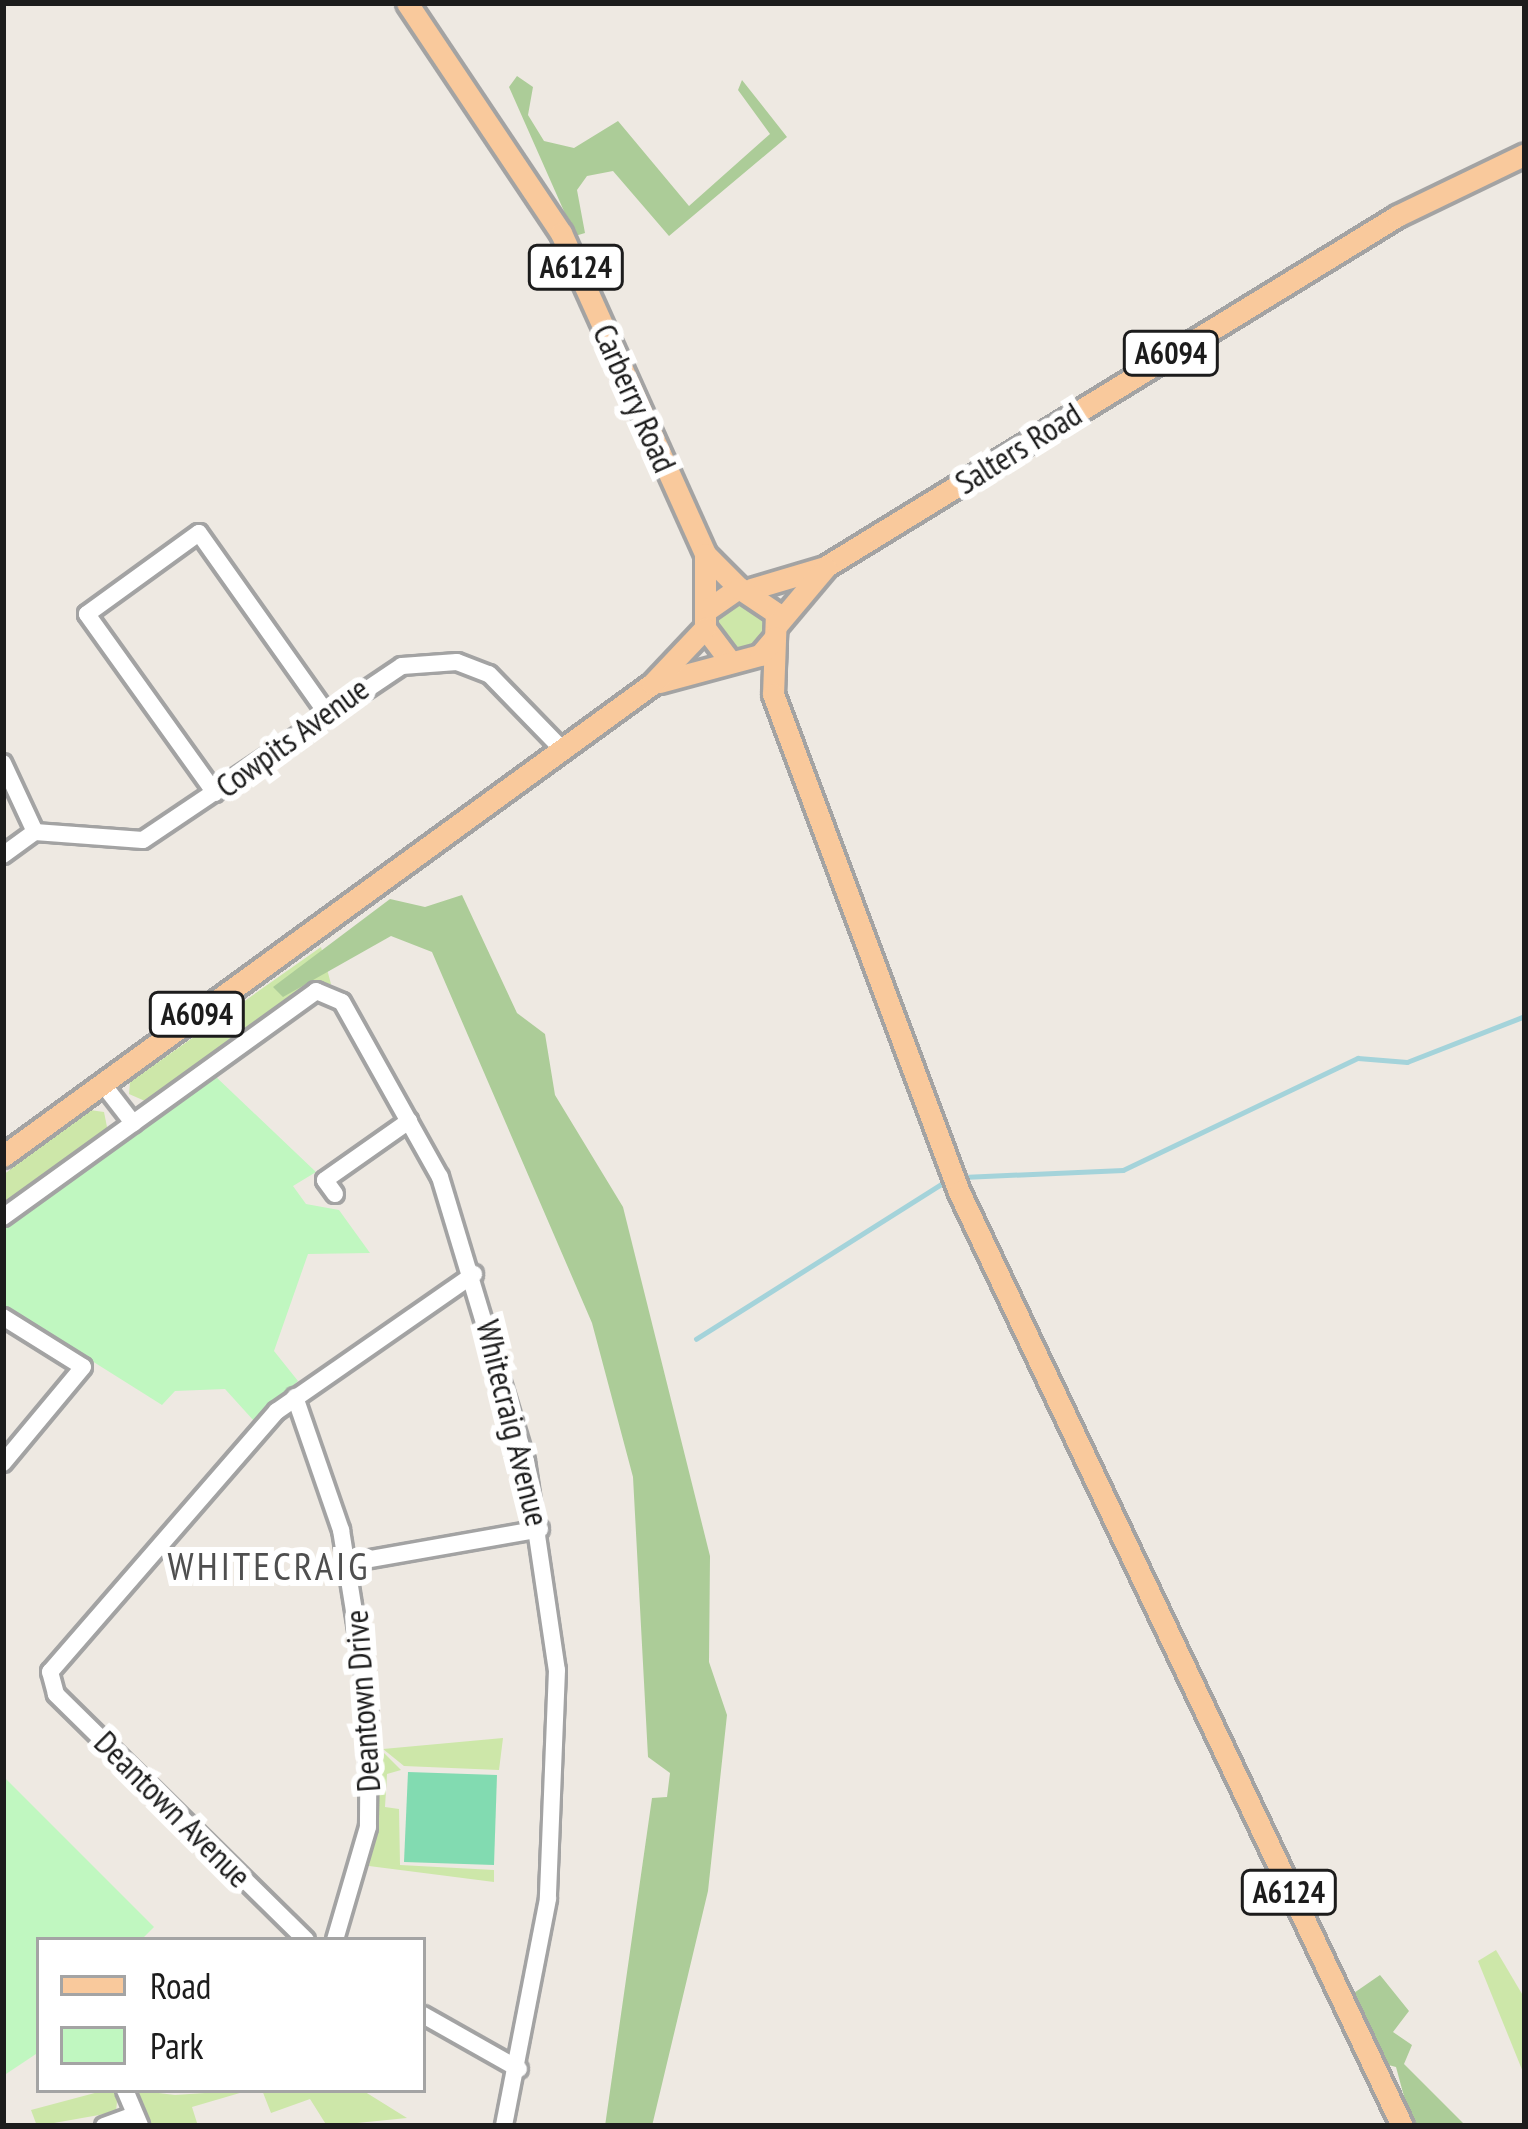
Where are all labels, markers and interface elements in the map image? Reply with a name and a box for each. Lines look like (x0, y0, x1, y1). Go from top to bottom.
road number: A6124 (525, 243, 627, 291)
street label: Carberry Road (585, 317, 685, 479)
road number: A6094 (1120, 329, 1222, 377)
street label: Salters Road (948, 394, 1088, 502)
street label: Cowpits Avenue (208, 668, 376, 806)
road number: A6094 (146, 990, 248, 1038)
street label: Whitecraig Avenue (468, 1315, 558, 1531)
district label: WHITECRAIG (168, 1543, 370, 1589)
street label: Deantown Drive (336, 1609, 388, 1793)
street label: Deantown Avenue (86, 1722, 260, 1896)
road number: A6124 (1238, 1868, 1340, 1916)
legend (36, 1937, 426, 2093)
text: Road (150, 1962, 211, 2009)
text: Park (150, 2022, 204, 2069)

